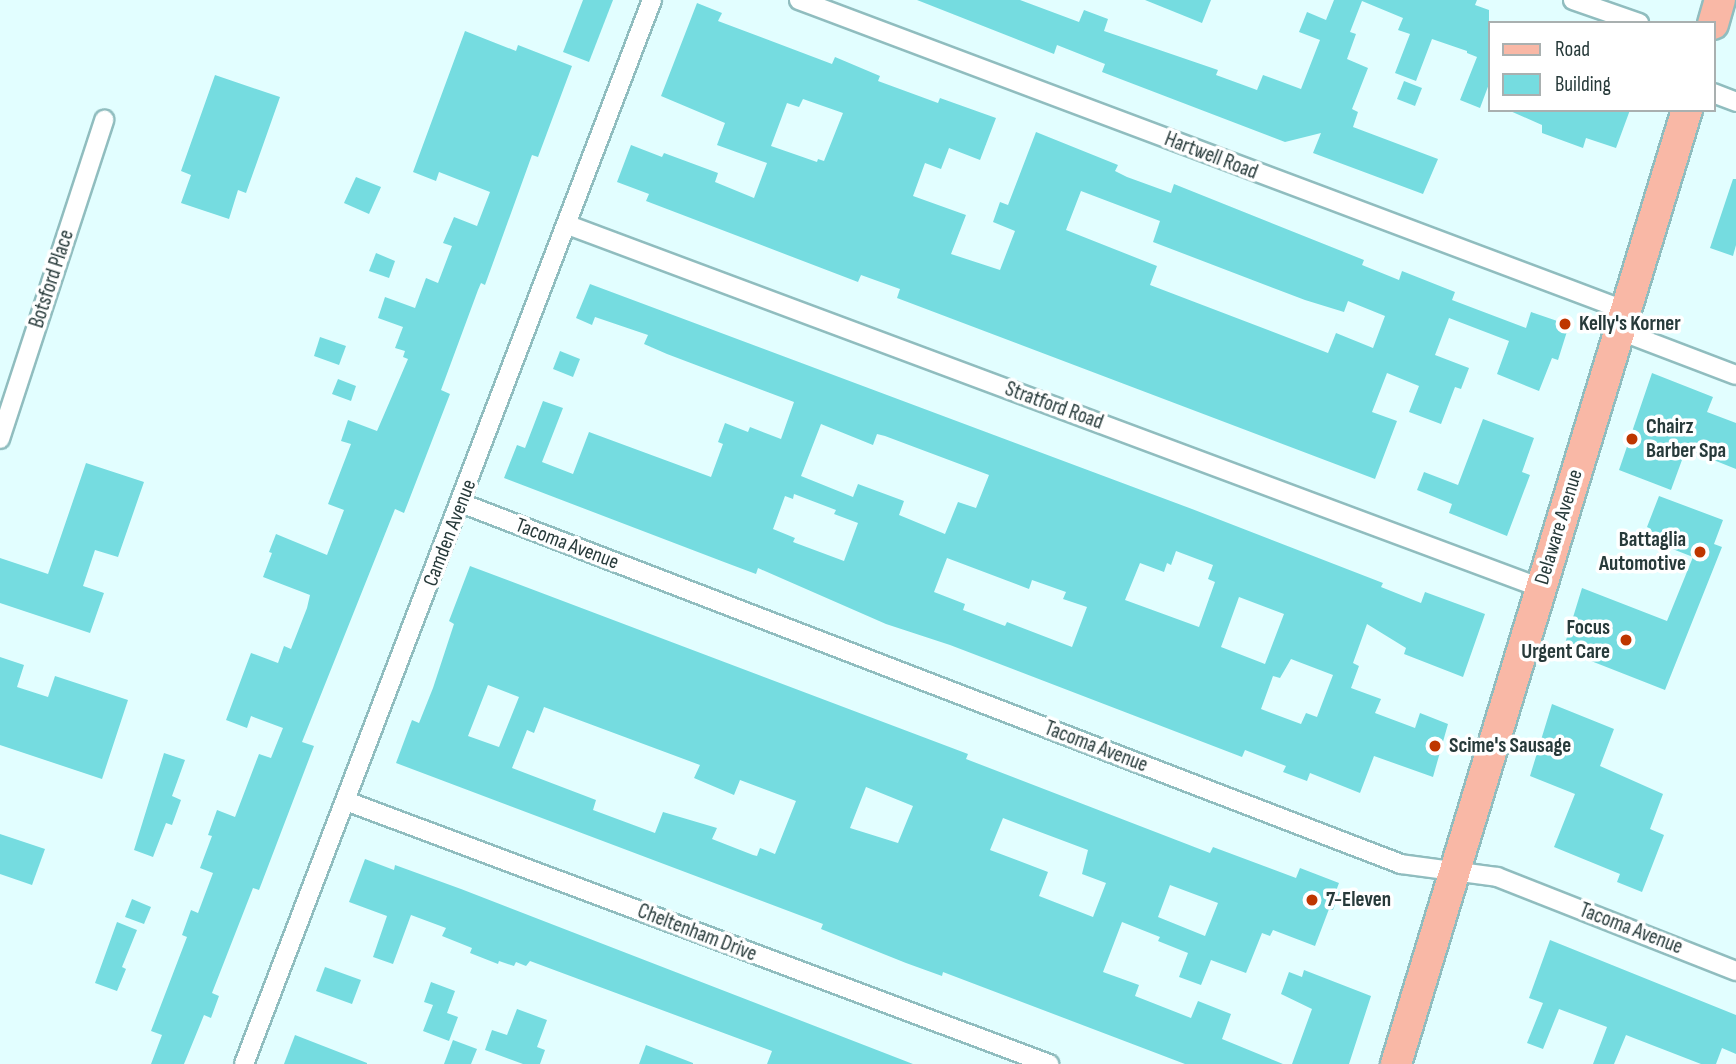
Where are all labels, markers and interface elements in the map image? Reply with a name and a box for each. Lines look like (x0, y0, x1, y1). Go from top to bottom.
legend (1488, 21, 1715, 112)
text: Road (1555, 37, 1590, 62)
text: Building (1555, 72, 1611, 97)
street label: Hartwell Road (1161, 127, 1261, 185)
street label: Botsford Place (24, 227, 80, 331)
place label: Kelly's Korner (1579, 311, 1681, 337)
marker: Kelly's Korner (1557, 316, 1573, 332)
street label: Stratford Road (1001, 377, 1107, 435)
place label: Chairz Barber Spa (1646, 414, 1726, 464)
marker: Chairz Barber Spa (1624, 431, 1640, 447)
street label: Delaware Avenue (1530, 466, 1588, 588)
street label: Camden Avenue (418, 476, 482, 590)
street label: Tacoma Avenue (512, 513, 622, 575)
place label: Battaglia Automotive (1599, 527, 1686, 577)
marker: Battaglia Automotive (1692, 544, 1708, 560)
place label: Focus Urgent Care (1521, 615, 1610, 665)
marker: Focus Urgent Care (1616, 630, 1636, 650)
street label: Tacoma Avenue (1041, 716, 1151, 778)
place label: Scime's Sausage (1449, 733, 1571, 759)
marker: Scime's Sausage (1427, 738, 1443, 754)
place label: 7-Eleven (1326, 887, 1391, 913)
marker: 7-Eleven (1304, 892, 1320, 908)
street label: Tacoma Avenue (1576, 898, 1686, 960)
street label: Cheltenham Drive (634, 899, 760, 967)

